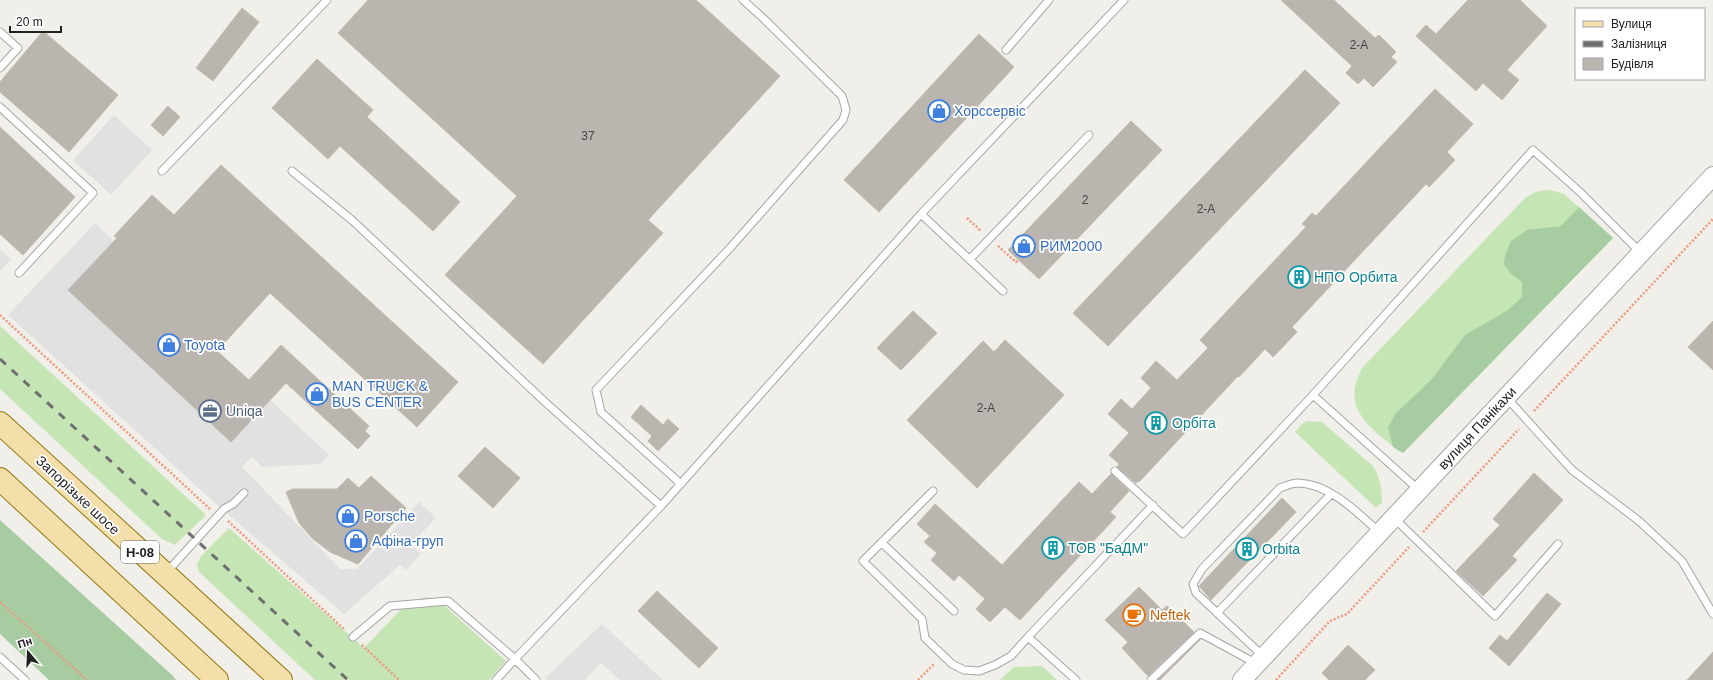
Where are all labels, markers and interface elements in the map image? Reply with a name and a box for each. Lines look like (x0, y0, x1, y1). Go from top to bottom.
scale bar (10, 8, 61, 34)
legend (1575, 8, 1705, 80)
text: 20 m (16, 15, 43, 29)
text: Вулиця (1611, 17, 1652, 31)
text: Залізниця (1611, 37, 1667, 51)
house number: 2-А (1350, 38, 1368, 52)
text: Будівля (1611, 57, 1653, 71)
shop icon: Хорссервіс (926, 98, 952, 124)
place label: Хорссервіс (954, 103, 1026, 119)
house number: 37 (581, 129, 595, 143)
house number: 2 (1082, 193, 1089, 207)
house number: 2-А (1197, 202, 1215, 216)
shop icon: РИМ2000 (1011, 233, 1037, 259)
place label: РИМ2000 (1040, 238, 1102, 254)
building icon: НПО Орбита (1286, 264, 1312, 290)
place label: НПО Орбита (1314, 269, 1398, 285)
shop icon: Toyota (156, 332, 182, 358)
place label: Toyota (184, 337, 225, 353)
place label: MAN TRUCK & BUS CENTER (332, 378, 429, 410)
shop icon: MAN TRUCK & BUS CENTER (304, 381, 330, 407)
street label: вулиця Панікахи (1435, 383, 1519, 473)
office icon: Uniqa (197, 398, 223, 424)
house number: 2-А (977, 401, 995, 415)
place label: Uniqa (226, 403, 263, 419)
building icon: Орбіта (1143, 410, 1169, 436)
place label: Орбіта (1172, 415, 1216, 431)
street label: Запорізьке шосе (33, 452, 123, 538)
shop icon: Porsche (335, 503, 361, 529)
place label: Porsche (364, 508, 416, 524)
shop icon: Афіна-груп (343, 528, 369, 554)
place label: Афіна-груп (372, 533, 444, 549)
building icon: ТОВ "БаДМ" (1040, 535, 1066, 561)
building icon: Orbita (1234, 536, 1260, 562)
place label: ТОВ "БаДМ" (1068, 540, 1148, 556)
road number: Н-08 (121, 541, 159, 563)
place label: Orbita (1262, 541, 1300, 557)
cafe icon: Neftek (1121, 602, 1147, 628)
place label: Neftek (1150, 607, 1191, 623)
north arrow (8, 632, 48, 672)
text: Пн (16, 635, 34, 651)

